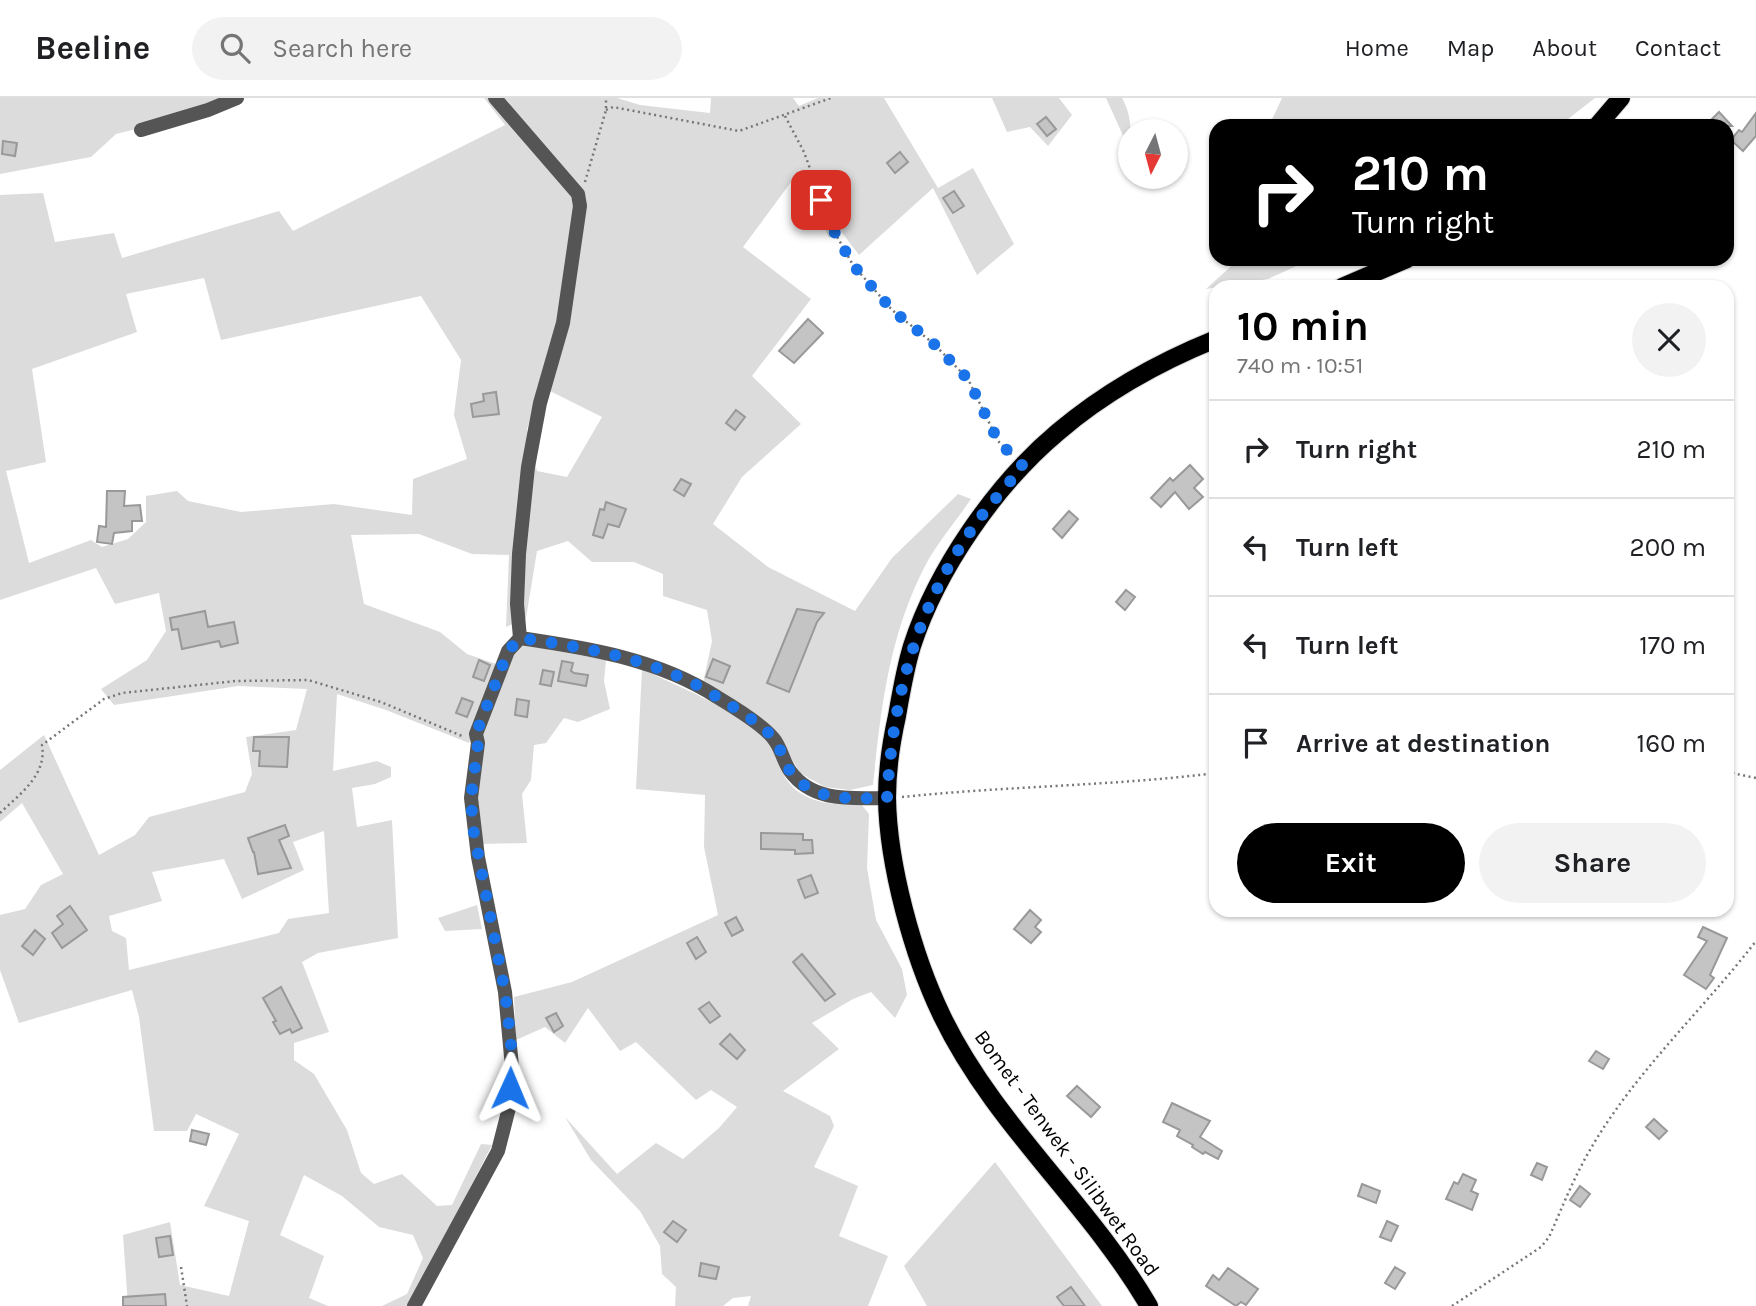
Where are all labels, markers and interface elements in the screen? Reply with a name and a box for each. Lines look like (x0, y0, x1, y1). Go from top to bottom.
search box (192, 17, 682, 80)
text: Beeline (35, 29, 150, 67)
icon: search (216, 29, 254, 67)
text: Search here (272, 33, 412, 64)
text: Home (1345, 34, 1409, 62)
text: Map (1447, 34, 1494, 62)
text: About (1532, 34, 1597, 62)
text: Contact (1635, 34, 1721, 62)
north arrow (1118, 119, 1188, 189)
map controls (1118, 119, 1188, 189)
text: 210 m (1352, 145, 1489, 202)
icon: right (1237, 147, 1328, 238)
pin (791, 170, 851, 230)
icon: arrive (802, 181, 840, 219)
text: Turn right (1352, 204, 1494, 241)
text: 10 min (1237, 301, 1369, 351)
button: close (1632, 303, 1706, 377)
text: 740 m · 10:51 (1237, 352, 1363, 379)
icon: right (1237, 430, 1275, 468)
text: Turn right (1296, 434, 1417, 465)
text: 210 m (1636, 434, 1706, 465)
icon: left (1237, 528, 1275, 566)
text: Turn left (1296, 532, 1398, 563)
text: 200 m (1630, 532, 1706, 563)
icon: left (1237, 626, 1275, 664)
text: Turn left (1296, 630, 1398, 661)
text: 170 m (1639, 630, 1706, 661)
icon: arrive (1237, 724, 1275, 762)
text: Arrive at destination (1296, 728, 1550, 759)
text: 160 m (1637, 728, 1706, 759)
button: Exit (1237, 823, 1465, 903)
button: Share (1479, 823, 1706, 903)
street label: Bomet - Tenwek - Silibwet Road (970, 1025, 1164, 1281)
position arrow (473, 1051, 547, 1125)

